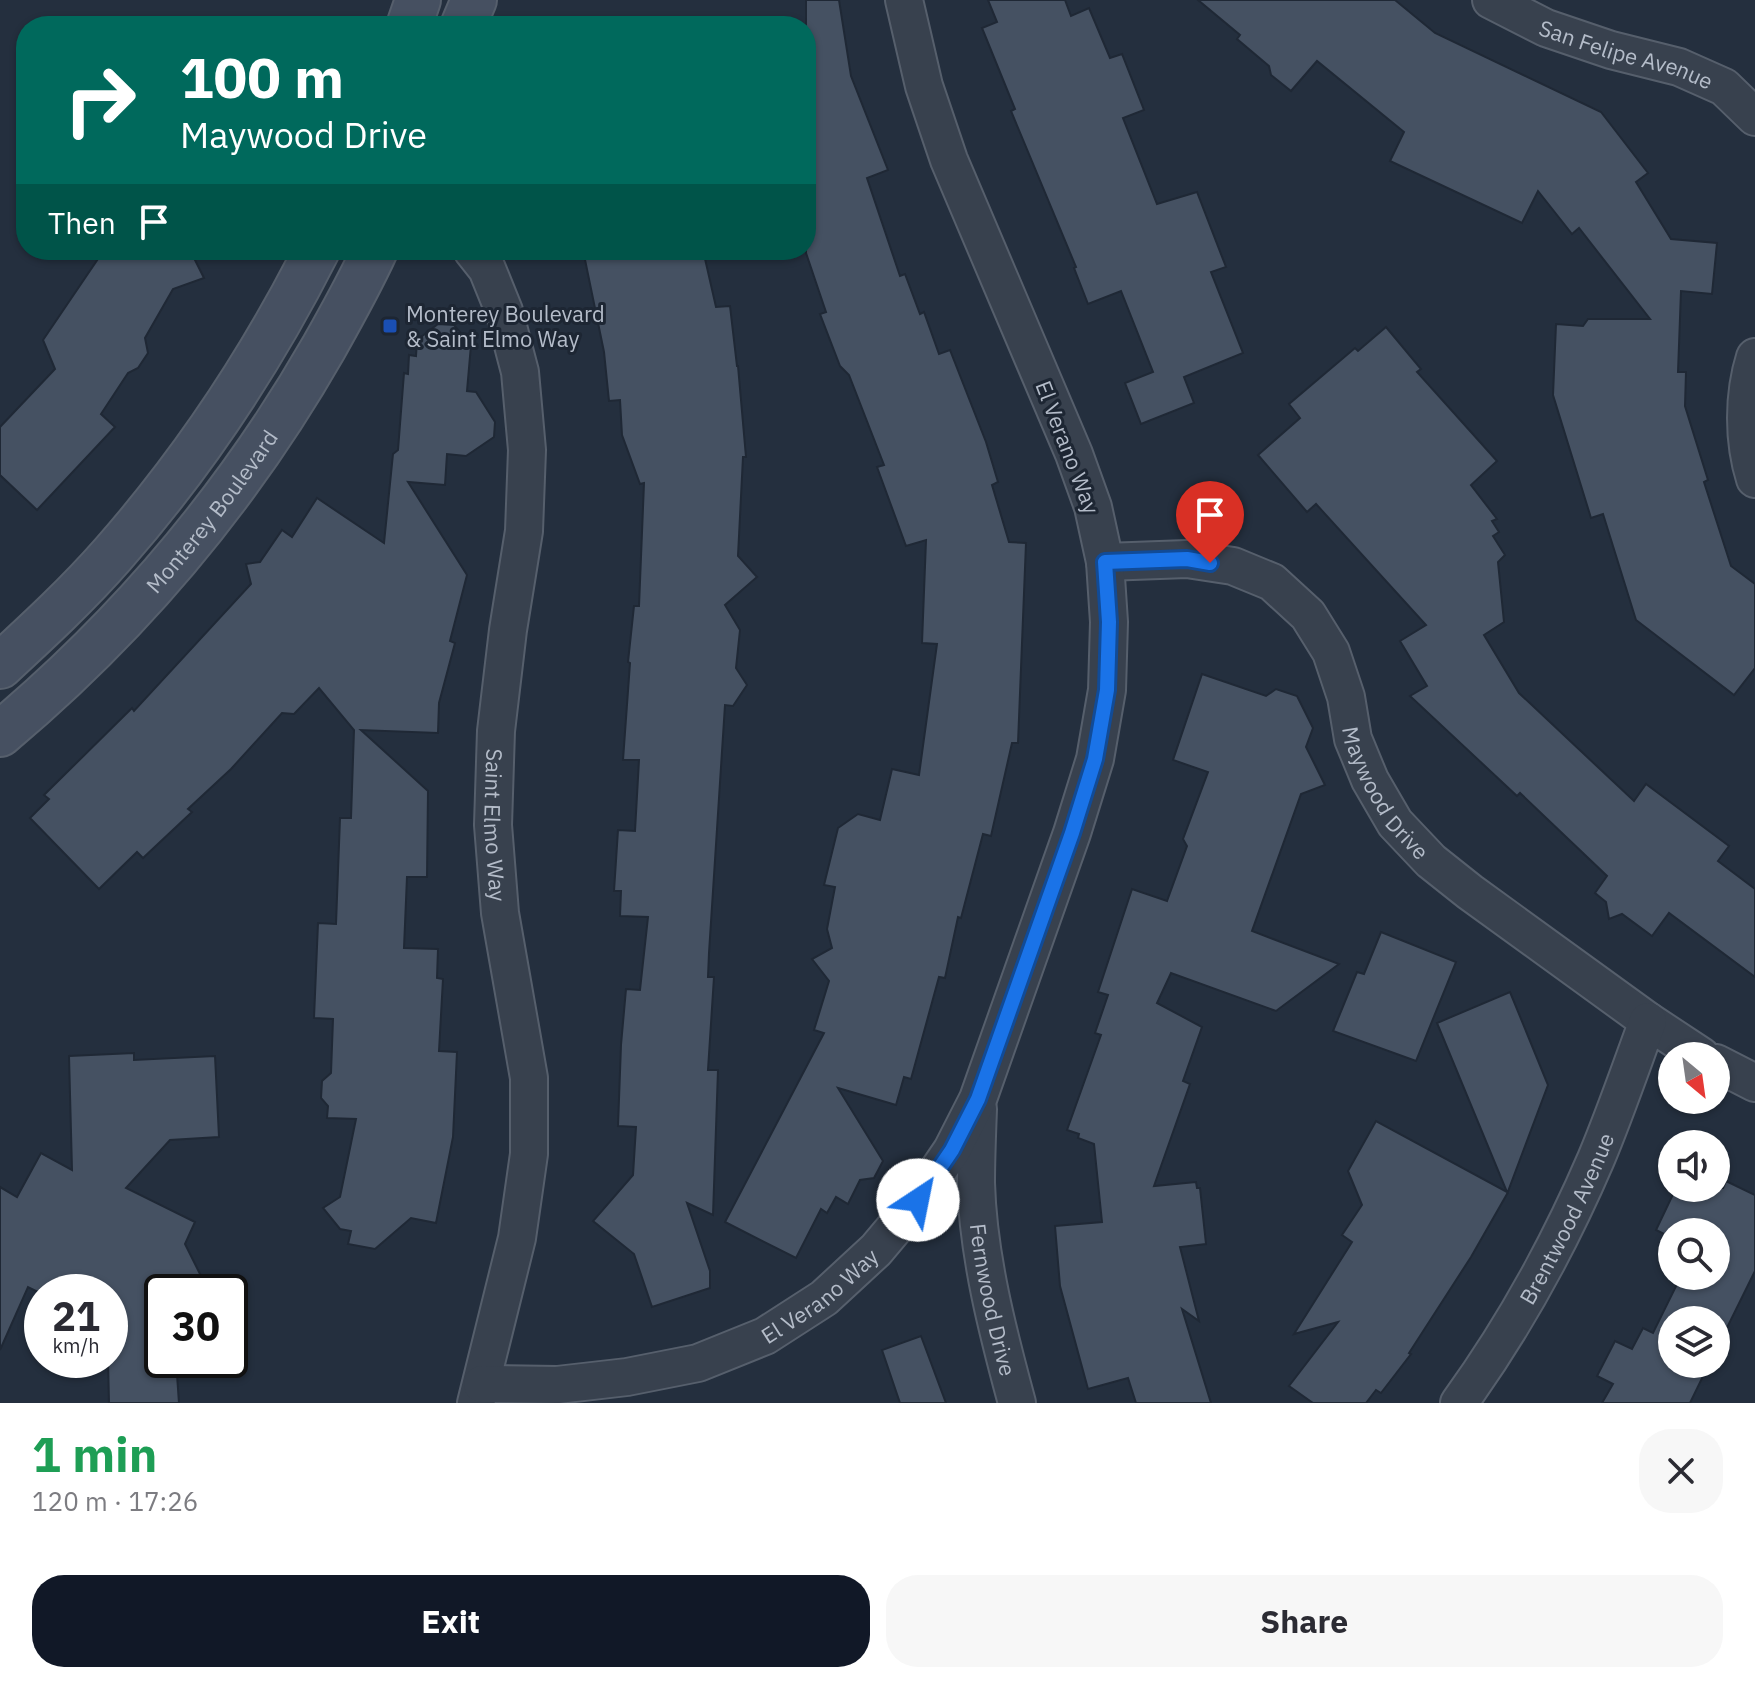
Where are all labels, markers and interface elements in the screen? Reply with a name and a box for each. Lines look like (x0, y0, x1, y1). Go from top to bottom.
street label: San Felipe Avenue (1535, 12, 1718, 95)
text: 100 m (180, 41, 344, 113)
icon: right (48, 48, 152, 152)
text: Maywood Drive (180, 111, 427, 158)
icon: arrive (132, 200, 176, 244)
text: Then (48, 203, 116, 242)
place label: Monterey Boulevard & Saint Elmo Way (406, 299, 605, 353)
marker: Monterey Boulevard & Saint Elmo Way (381, 317, 399, 335)
street label: El Verano Way (1029, 376, 1107, 518)
street label: Monterey Boulevard (139, 424, 283, 599)
pin (1176, 481, 1244, 563)
icon: arrive (1188, 493, 1232, 537)
street label: Maywood Drive (1337, 724, 1436, 865)
street label: Saint Elmo Way (478, 748, 514, 902)
north arrow (1658, 1042, 1730, 1114)
map controls (1658, 1042, 1730, 1378)
street label: Brentwood Avenue (1512, 1128, 1620, 1309)
button: sound (1658, 1130, 1730, 1202)
position arrow (876, 1158, 960, 1242)
button: search (1658, 1218, 1730, 1290)
street label: Fernwood Drive (964, 1222, 1024, 1379)
street label: El Verano Way (755, 1241, 884, 1349)
speed limit sign: 30 (144, 1274, 248, 1378)
text: 21 (52, 1290, 100, 1342)
button: layers (1658, 1306, 1730, 1378)
text: km/h (52, 1332, 100, 1359)
text: 1 min (32, 1423, 157, 1485)
button: close (1639, 1429, 1723, 1513)
text: 120 m · 17:26 (32, 1484, 198, 1518)
button: Exit (32, 1575, 870, 1667)
button: Share (886, 1575, 1723, 1667)

